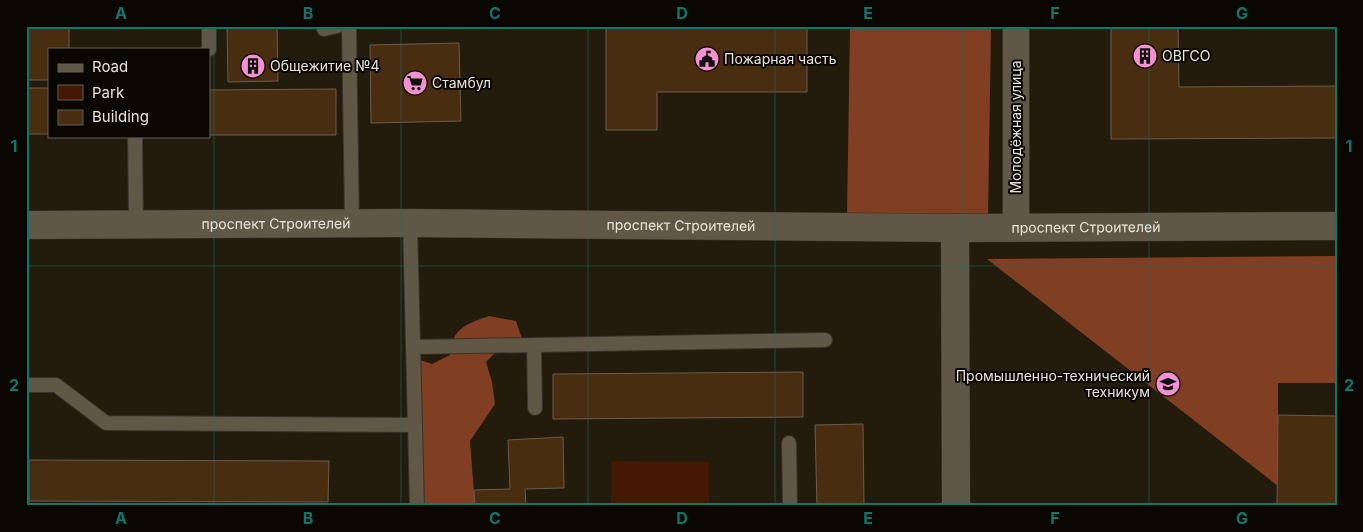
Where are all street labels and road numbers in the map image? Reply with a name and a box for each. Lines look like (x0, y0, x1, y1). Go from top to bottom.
street label: Молодёжная улица (1007, 60, 1024, 194)
street label: проспект Строителей (201, 214, 350, 232)
street label: проспект Строителей (606, 216, 756, 234)
street label: проспект Строителей (1011, 218, 1160, 236)

